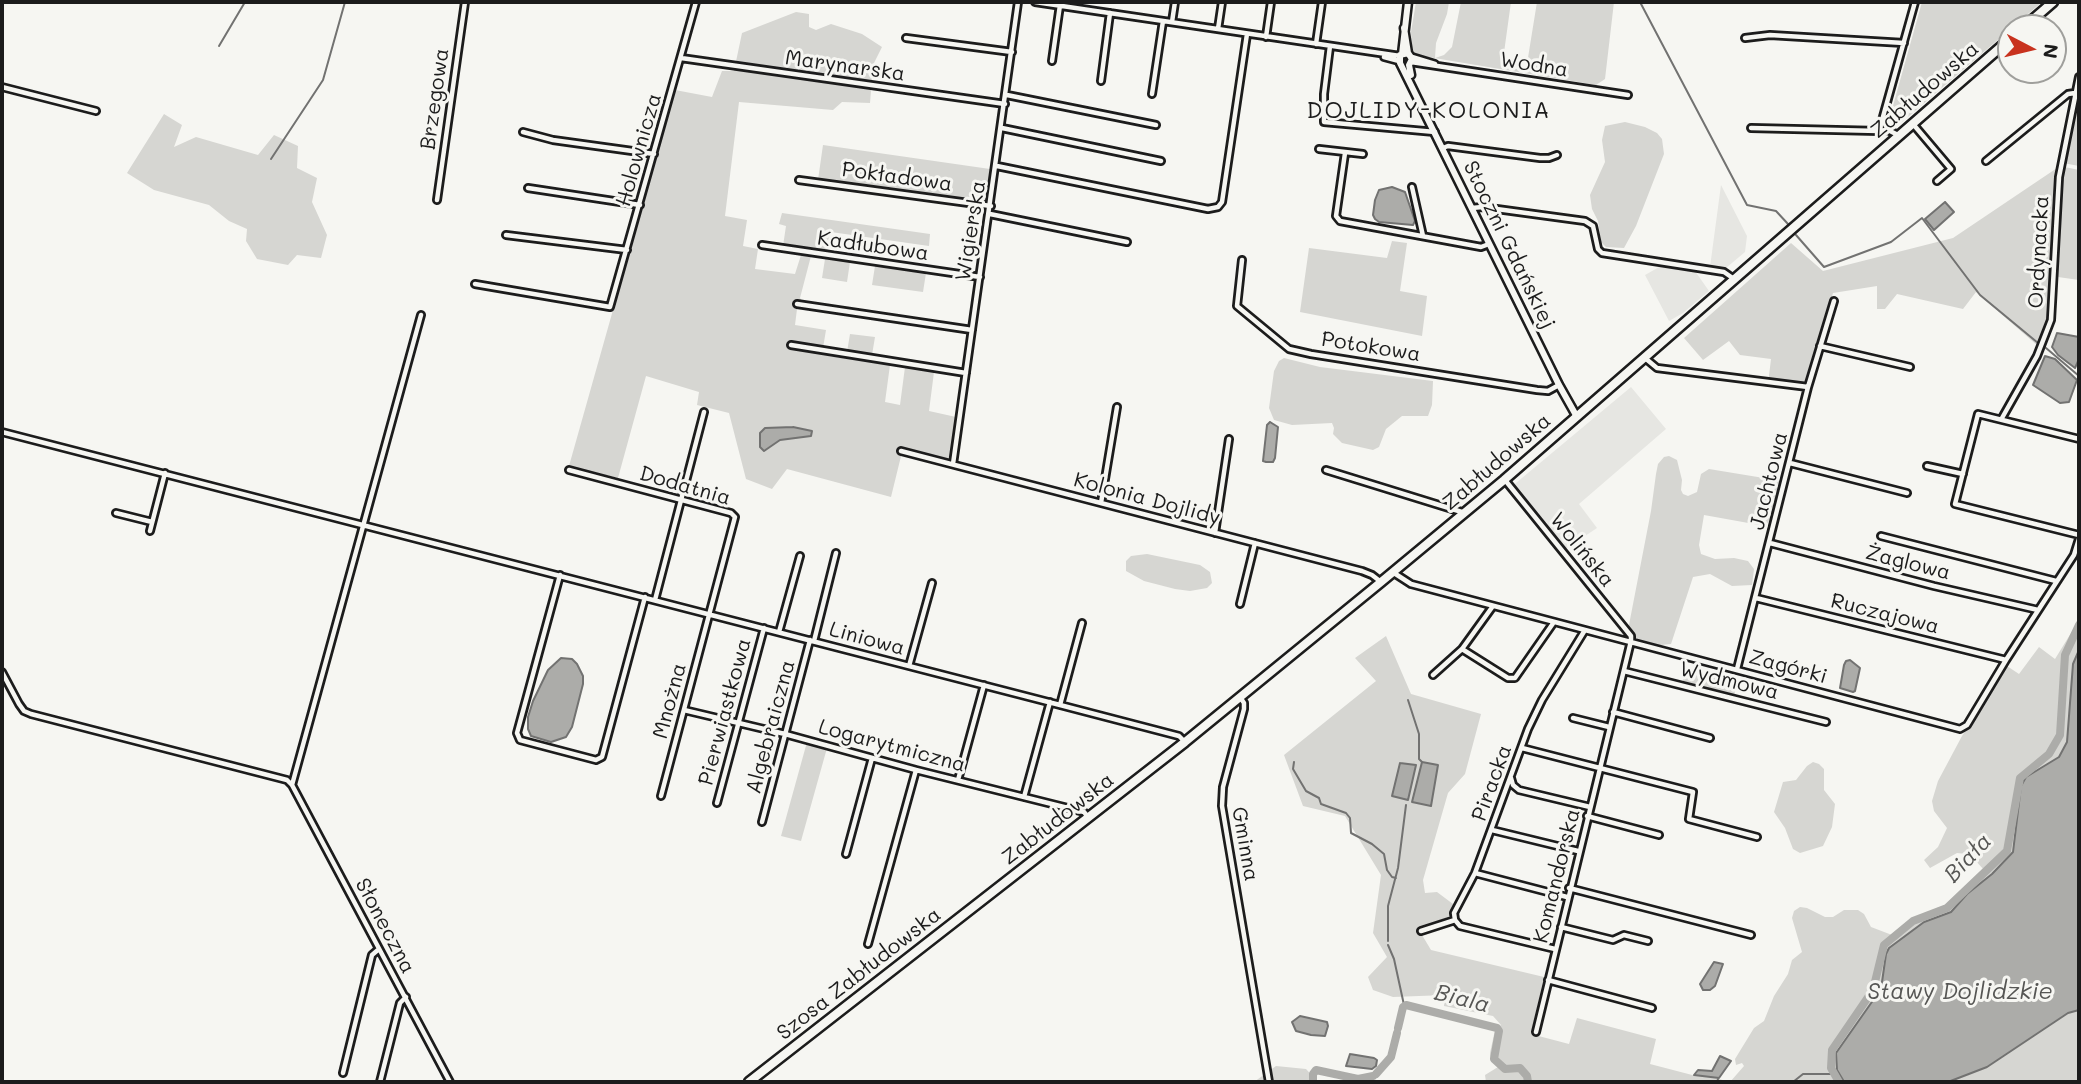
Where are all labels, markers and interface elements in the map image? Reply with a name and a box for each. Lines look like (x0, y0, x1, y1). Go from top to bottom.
north arrow (1997, 14, 2067, 84)
street label: Zabłudowska (1866, 36, 1984, 144)
text: N (2038, 43, 2065, 60)
street label: Marynarska (783, 45, 907, 87)
street label: Brzegowa (415, 47, 455, 151)
street label: Wodna (1498, 47, 1570, 83)
street label: Holownicza (611, 90, 667, 210)
district label: DOJLIDY-KOLONIA (1308, 97, 1550, 125)
street label: Pokładowa (840, 157, 954, 197)
street label: Stoczni Gdańskiej (1457, 157, 1561, 333)
street label: Wigierska (951, 179, 991, 283)
street label: Ordynacka (2023, 195, 2055, 309)
street label: Kadłubowa (816, 226, 930, 266)
street label: Potokowa (1320, 327, 1422, 367)
street label: Zabłudowska (1438, 408, 1556, 516)
street label: Jachtowa (1745, 429, 1793, 533)
street label: Dodatnia (637, 461, 733, 511)
street label: Kolonia Dojlidy (1071, 467, 1223, 531)
street label: Wolińska (1544, 508, 1620, 592)
street label: Żaglowa (1863, 540, 1953, 586)
street label: Ruczajowa (1828, 588, 1942, 640)
street label: Liniowa (826, 617, 908, 661)
street label: Pierwiastkowa (693, 636, 757, 788)
street label: Zagórki (1746, 644, 1830, 690)
street label: Wydmowa (1677, 657, 1781, 705)
street label: Algebraiczna (741, 658, 801, 796)
street label: Mnożna (648, 660, 692, 742)
street label: Logarytmiczna (816, 714, 968, 778)
street label: Piracka (1467, 741, 1517, 825)
street label: Zabłudowska (997, 767, 1119, 871)
street label: Gminna (1226, 805, 1264, 883)
street label: Komandorska (1528, 806, 1586, 946)
water label: Biała (1938, 828, 1998, 888)
street label: Słoneczna (349, 874, 421, 978)
street label: Szosa Zabłudowska (772, 902, 946, 1046)
water label: Stawy Dojlidzkie (1867, 978, 2053, 1006)
water label: Biala (1432, 979, 1492, 1019)

